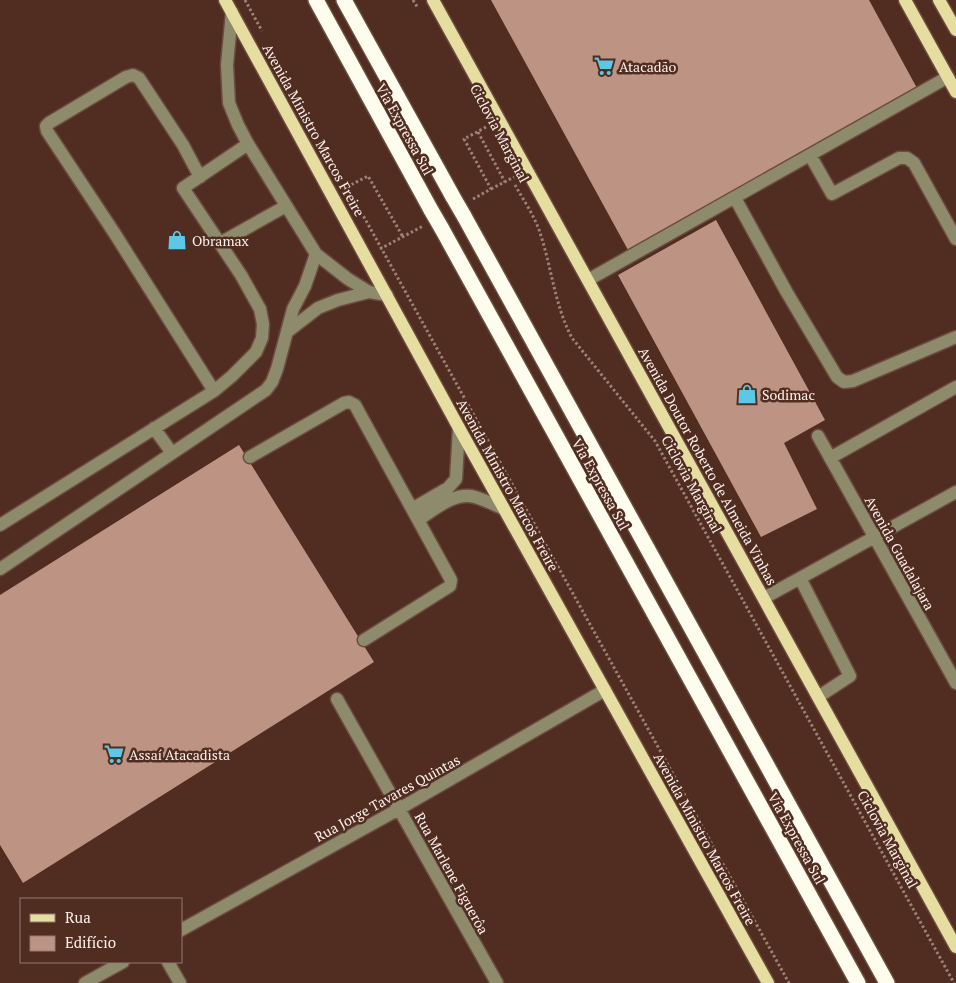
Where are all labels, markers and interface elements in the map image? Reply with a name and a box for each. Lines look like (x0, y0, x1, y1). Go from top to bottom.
street label: Avenida Ministro Marcos Freire (259, 40, 369, 220)
supermarket icon: Atacadão (593, 55, 615, 77)
place label: Atacadão (619, 57, 677, 76)
street label: Via Expressa Sul (372, 80, 438, 178)
street label: Ciclovia Marginal (466, 80, 534, 186)
shop icon: Obramax (166, 229, 188, 251)
place label: Obramax (192, 231, 250, 250)
street label: Avenida Doutor Roberto de Almeida Vinhas (634, 343, 782, 589)
shop icon: Sodimac (736, 383, 758, 405)
place label: Sodimac (762, 385, 815, 404)
street label: Avenida Ministro Marcos Freire (453, 395, 563, 575)
street label: Ciclovia Marginal (657, 432, 727, 536)
street label: Via Expressa Sul (568, 435, 634, 533)
street label: Avenida Guadalajara (861, 493, 939, 613)
supermarket icon: Assaí Atacadista (103, 743, 125, 765)
place label: Assaí Atacadista (129, 745, 230, 764)
street label: Avenida Ministro Marcos Freire (650, 749, 760, 929)
street label: Rua Jorge Tavares Quintas (311, 750, 463, 846)
street label: Ciclovia Marginal (853, 787, 923, 891)
street label: Via Expressa Sul (764, 789, 830, 887)
street label: Rua Marlene Figuerôa (411, 809, 493, 937)
legend (20, 898, 182, 963)
text: Rua (65, 907, 91, 927)
text: Edifício (65, 932, 116, 952)

